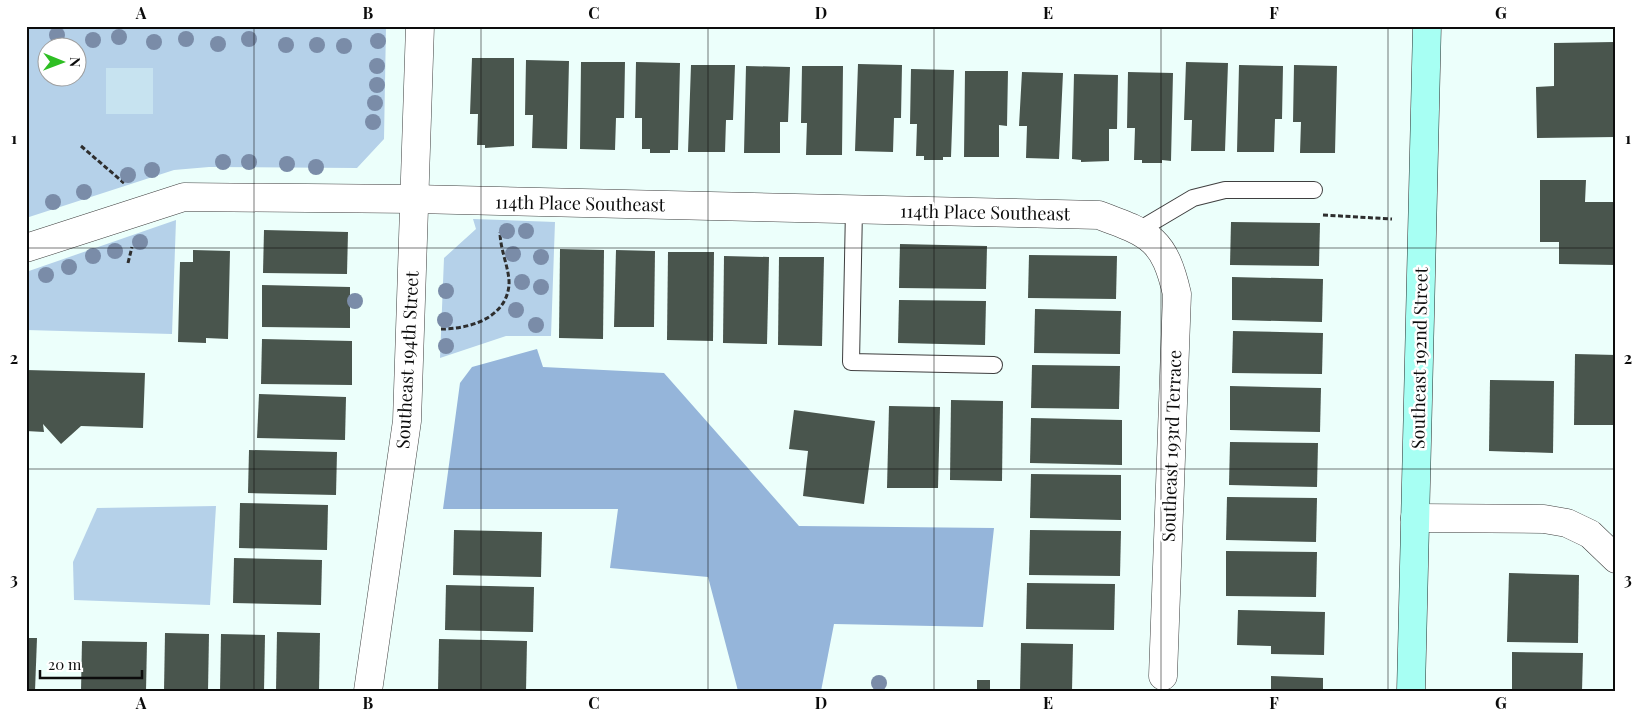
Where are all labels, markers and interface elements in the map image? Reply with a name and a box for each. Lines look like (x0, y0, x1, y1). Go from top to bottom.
text: A (135, 2, 147, 23)
text: B (363, 2, 374, 23)
text: C (588, 2, 600, 23)
text: D (815, 2, 827, 23)
text: E (1043, 2, 1053, 23)
text: F (1269, 2, 1279, 23)
text: G (1495, 2, 1507, 23)
north arrow (38, 38, 88, 88)
text: N (66, 57, 85, 67)
text: 1 (11, 127, 17, 148)
text: 1 (1625, 127, 1631, 148)
street label: 114th Place Southeast (495, 190, 666, 216)
street label: 114th Place Southeast (900, 199, 1071, 225)
street label: Southeast 192nd Street (1405, 266, 1433, 449)
street label: Southeast 194th Street (390, 270, 424, 450)
text: 2 (10, 347, 18, 368)
text: 2 (1624, 347, 1632, 368)
street label: Southeast 193rd Terrace (1156, 350, 1186, 542)
text: 3 (10, 568, 18, 589)
text: 3 (1624, 568, 1632, 589)
scale bar (40, 647, 142, 679)
text: 20 m (48, 654, 82, 674)
text: A (135, 692, 147, 713)
text: B (363, 692, 374, 713)
text: C (588, 692, 600, 713)
text: D (815, 692, 827, 713)
text: E (1043, 692, 1053, 713)
text: F (1269, 692, 1279, 713)
text: G (1495, 692, 1507, 713)

